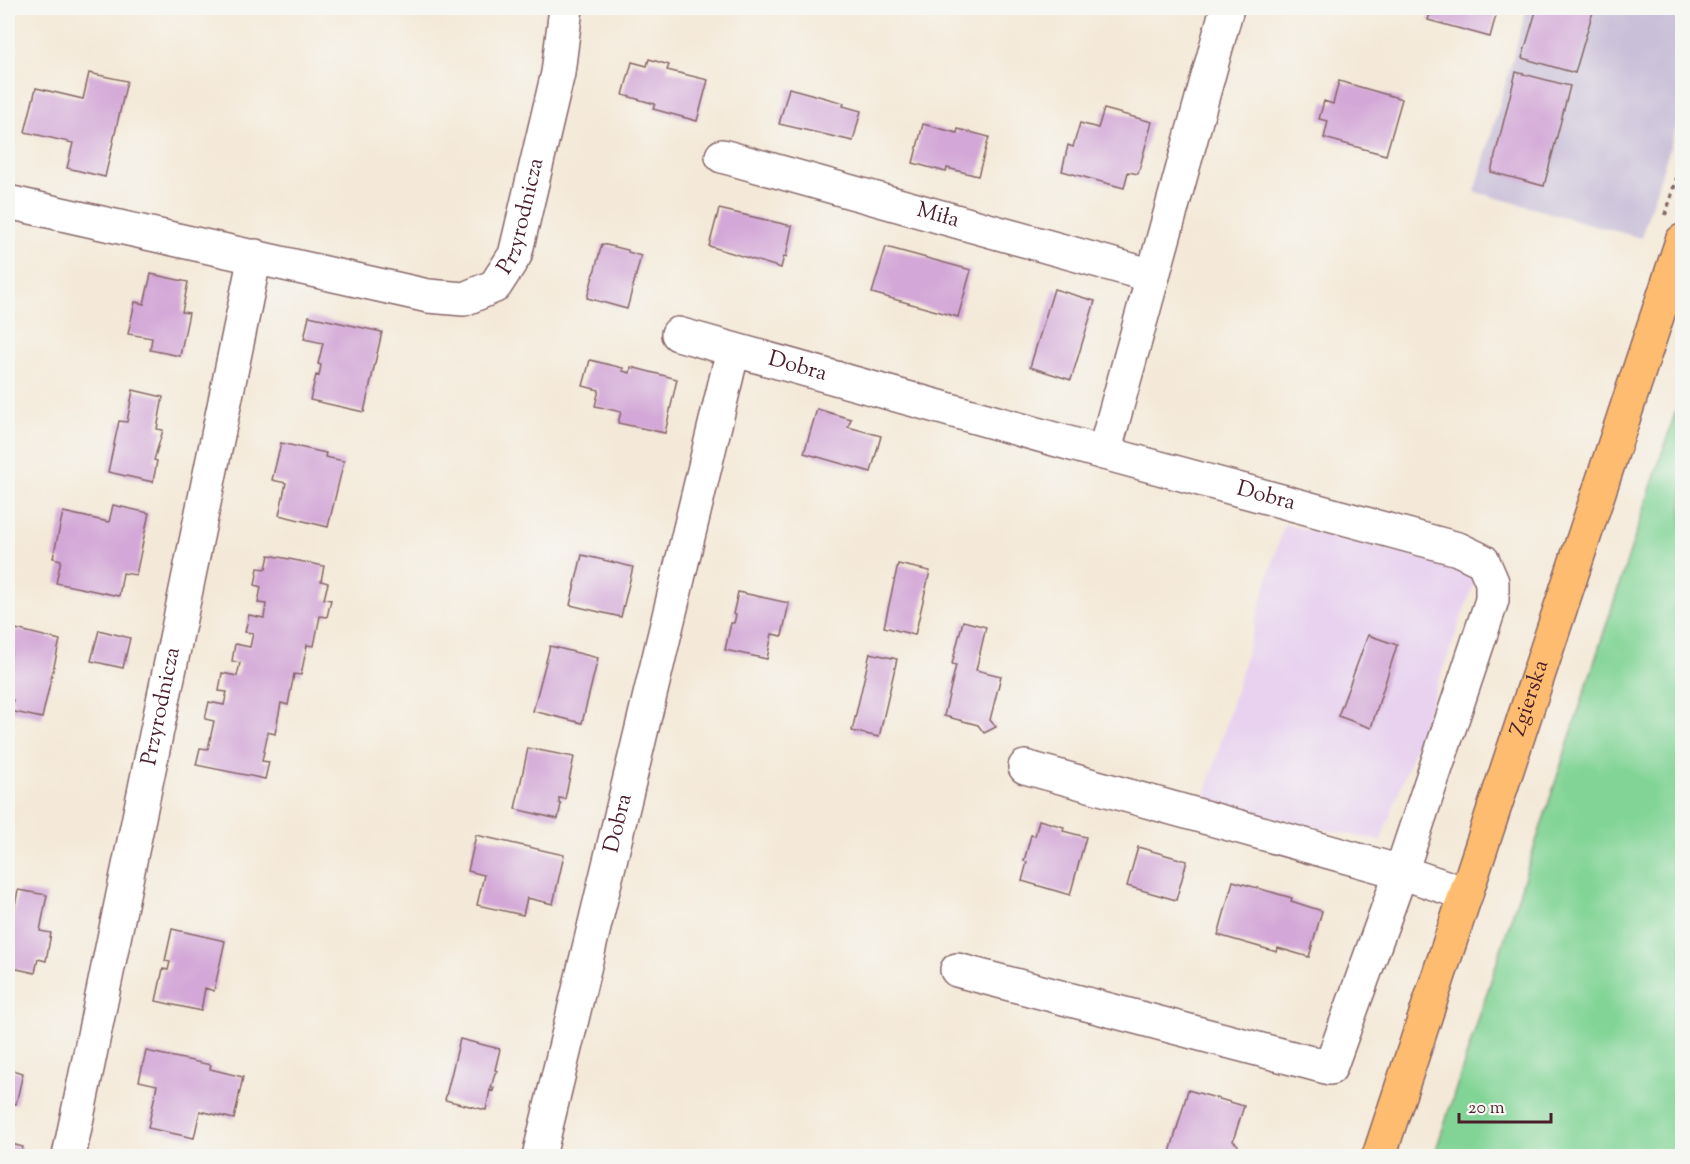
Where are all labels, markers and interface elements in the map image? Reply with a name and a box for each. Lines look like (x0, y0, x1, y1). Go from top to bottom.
street label: Przyrodnicza (490, 155, 553, 281)
street label: Miła (913, 195, 963, 237)
street label: Dobra (764, 344, 830, 391)
street label: Dobra (1233, 474, 1299, 520)
street label: Przyrodnicza (134, 644, 190, 769)
street label: Zgierska (1503, 656, 1558, 741)
street label: Dobra (596, 791, 642, 856)
scale bar (1459, 1086, 1550, 1124)
text: 20 m (1468, 1096, 1505, 1122)

